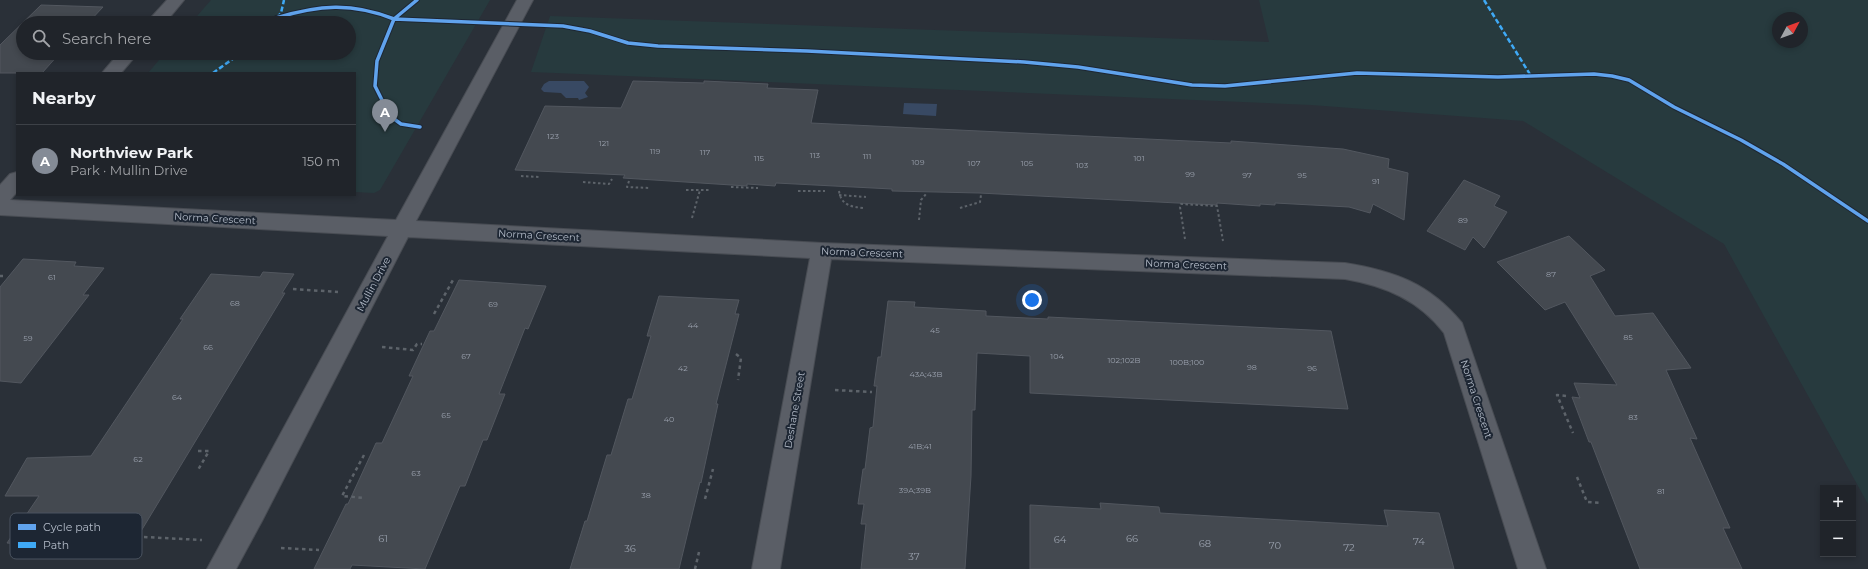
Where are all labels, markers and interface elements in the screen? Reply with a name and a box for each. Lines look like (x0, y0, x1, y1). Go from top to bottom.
north arrow (1772, 12, 1808, 48)
search box (16, 16, 356, 60)
icon: search (30, 27, 52, 49)
text: Search here (62, 29, 151, 48)
text: Nearby (32, 88, 96, 108)
pin: A (372, 99, 398, 132)
house number: 123 (547, 131, 559, 141)
house number: 121 (599, 138, 609, 148)
text: Northview Park (70, 143, 193, 162)
house number: 119 (650, 146, 660, 156)
house number: 117 (700, 147, 711, 157)
house number: 113 (810, 150, 821, 160)
house number: 111 (863, 151, 871, 161)
text: A (40, 153, 50, 169)
text: 150 m (302, 153, 340, 169)
house number: 115 (754, 153, 765, 163)
house number: 101 (1133, 153, 1145, 163)
house number: 109 (911, 157, 925, 167)
house number: 107 (968, 158, 981, 168)
house number: 105 (1021, 158, 1034, 168)
house number: 103 (1076, 160, 1089, 170)
text: Park · Mullin Drive (70, 162, 188, 178)
house number: 99 (1185, 169, 1195, 179)
house number: 97 (1242, 170, 1252, 180)
house number: 95 (1297, 170, 1307, 180)
house number: 91 (1372, 176, 1380, 186)
street label: Norma Crescent (174, 210, 256, 227)
house number: 89 (1458, 215, 1468, 225)
street label: Norma Crescent (498, 227, 580, 244)
street label: Norma Crescent (821, 245, 903, 260)
street label: Mullin Drive (354, 255, 393, 314)
street label: Norma Crescent (1145, 257, 1227, 272)
house number: 87 (1546, 269, 1556, 279)
house number: 61 (48, 272, 56, 282)
your location (1022, 290, 1042, 310)
house number: 68 (230, 298, 240, 308)
house number: 69 (488, 299, 498, 309)
house number: 44 (688, 320, 699, 330)
house number: 45 (930, 325, 940, 335)
house number: 85 (1623, 332, 1633, 342)
house number: 59 (23, 333, 33, 343)
house number: 66 (203, 342, 213, 352)
house number: 67 (461, 351, 471, 361)
house number: 104 (1050, 351, 1064, 361)
house number: 102;102B (1107, 355, 1141, 365)
house number: 100B;100 (1170, 357, 1204, 367)
street label: Norma Crescent (1458, 358, 1495, 440)
house number: 98 (1247, 362, 1257, 372)
house number: 42 (678, 363, 688, 373)
house number: 96 (1307, 363, 1317, 373)
house number: 43A;43B (910, 369, 942, 379)
street label: Deshane Street (781, 371, 808, 449)
house number: 64 (172, 392, 183, 402)
house number: 65 (441, 410, 451, 420)
house number: 83 (1628, 412, 1638, 422)
house number: 40 (664, 414, 674, 424)
house number: 41B;41 (908, 441, 932, 451)
house number: 62 (133, 454, 143, 464)
house number: 63 (411, 468, 421, 478)
house number: 39A;39B (899, 485, 931, 495)
map controls (1820, 485, 1856, 557)
button: + (1820, 485, 1856, 521)
house number: 81 (1657, 486, 1665, 496)
house number: 38 (641, 490, 651, 500)
legend (10, 513, 142, 559)
text: Cycle path (43, 520, 101, 534)
button: − (1820, 521, 1856, 557)
house number: 61 (378, 532, 388, 545)
house number: 66 (1126, 532, 1138, 545)
house number: 64 (1054, 533, 1067, 546)
house number: 74 (1413, 535, 1425, 548)
house number: 68 (1199, 537, 1211, 550)
text: Path (43, 538, 69, 552)
house number: 70 (1269, 539, 1282, 552)
house number: 72 (1343, 541, 1355, 554)
house number: 36 (624, 542, 636, 555)
house number: 37 (908, 550, 920, 563)

